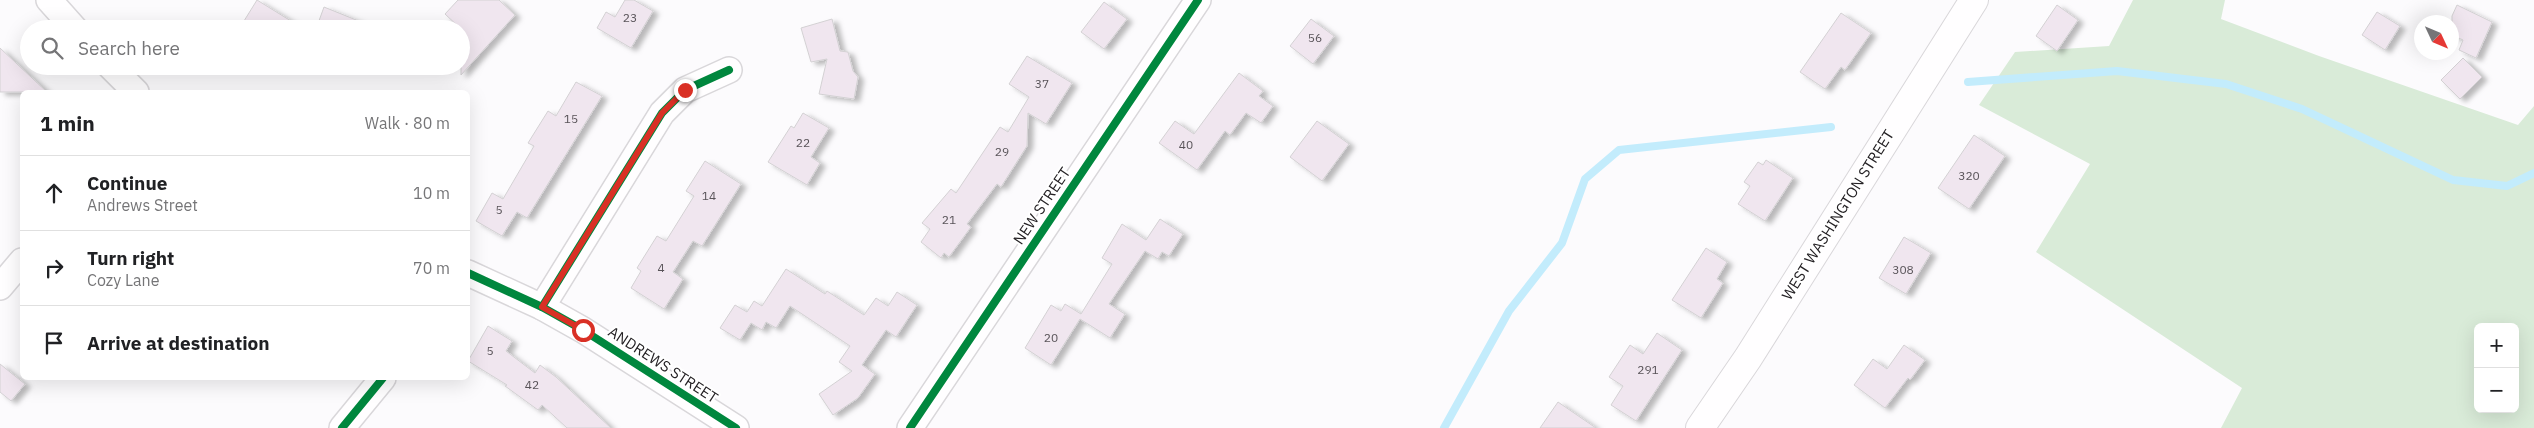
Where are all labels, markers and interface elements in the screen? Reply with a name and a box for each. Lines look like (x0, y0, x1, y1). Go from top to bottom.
house number: 23 (623, 10, 637, 25)
north arrow (2414, 15, 2459, 60)
search box (20, 20, 470, 75)
house number: 56 (1308, 30, 1322, 45)
icon: search (38, 34, 66, 62)
text: Search here (78, 36, 180, 60)
house number: 37 (1035, 76, 1049, 91)
route end (674, 79, 697, 102)
text: 1 min (40, 109, 95, 137)
house number: 15 (564, 111, 578, 126)
text: Walk · 80 m (365, 113, 450, 133)
street label: WEST WASHINGTON STREET (1777, 126, 1898, 303)
house number: 22 (796, 135, 810, 150)
house number: 40 (1179, 137, 1193, 152)
house number: 29 (995, 144, 1009, 159)
street label: NEW STREET (1009, 163, 1075, 248)
house number: 320 (1958, 168, 1980, 183)
text: Continue (87, 171, 167, 195)
icon: ahead (40, 179, 68, 207)
text: 10 m (413, 183, 450, 203)
house number: 14 (702, 188, 716, 203)
text: Andrews Street (87, 195, 198, 215)
house number: 5 (495, 202, 503, 217)
house number: 21 (942, 212, 956, 227)
text: Turn right (87, 246, 174, 270)
icon: right (40, 254, 68, 282)
text: 70 m (413, 258, 450, 278)
house number: 4 (657, 260, 665, 275)
house number: 308 (1892, 262, 1914, 277)
text: Cozy Lane (87, 270, 159, 290)
route start (572, 319, 595, 342)
street label: ANDREWS STREET (605, 322, 722, 407)
map controls (2474, 323, 2519, 413)
button: + (2474, 323, 2519, 368)
icon: arrive (40, 329, 68, 357)
house number: 20 (1044, 330, 1058, 345)
text: Arrive at destination (87, 331, 270, 355)
house number: 5 (486, 343, 494, 358)
house number: 291 (1637, 362, 1659, 377)
button: − (2474, 368, 2519, 413)
house number: 42 (525, 377, 539, 392)

